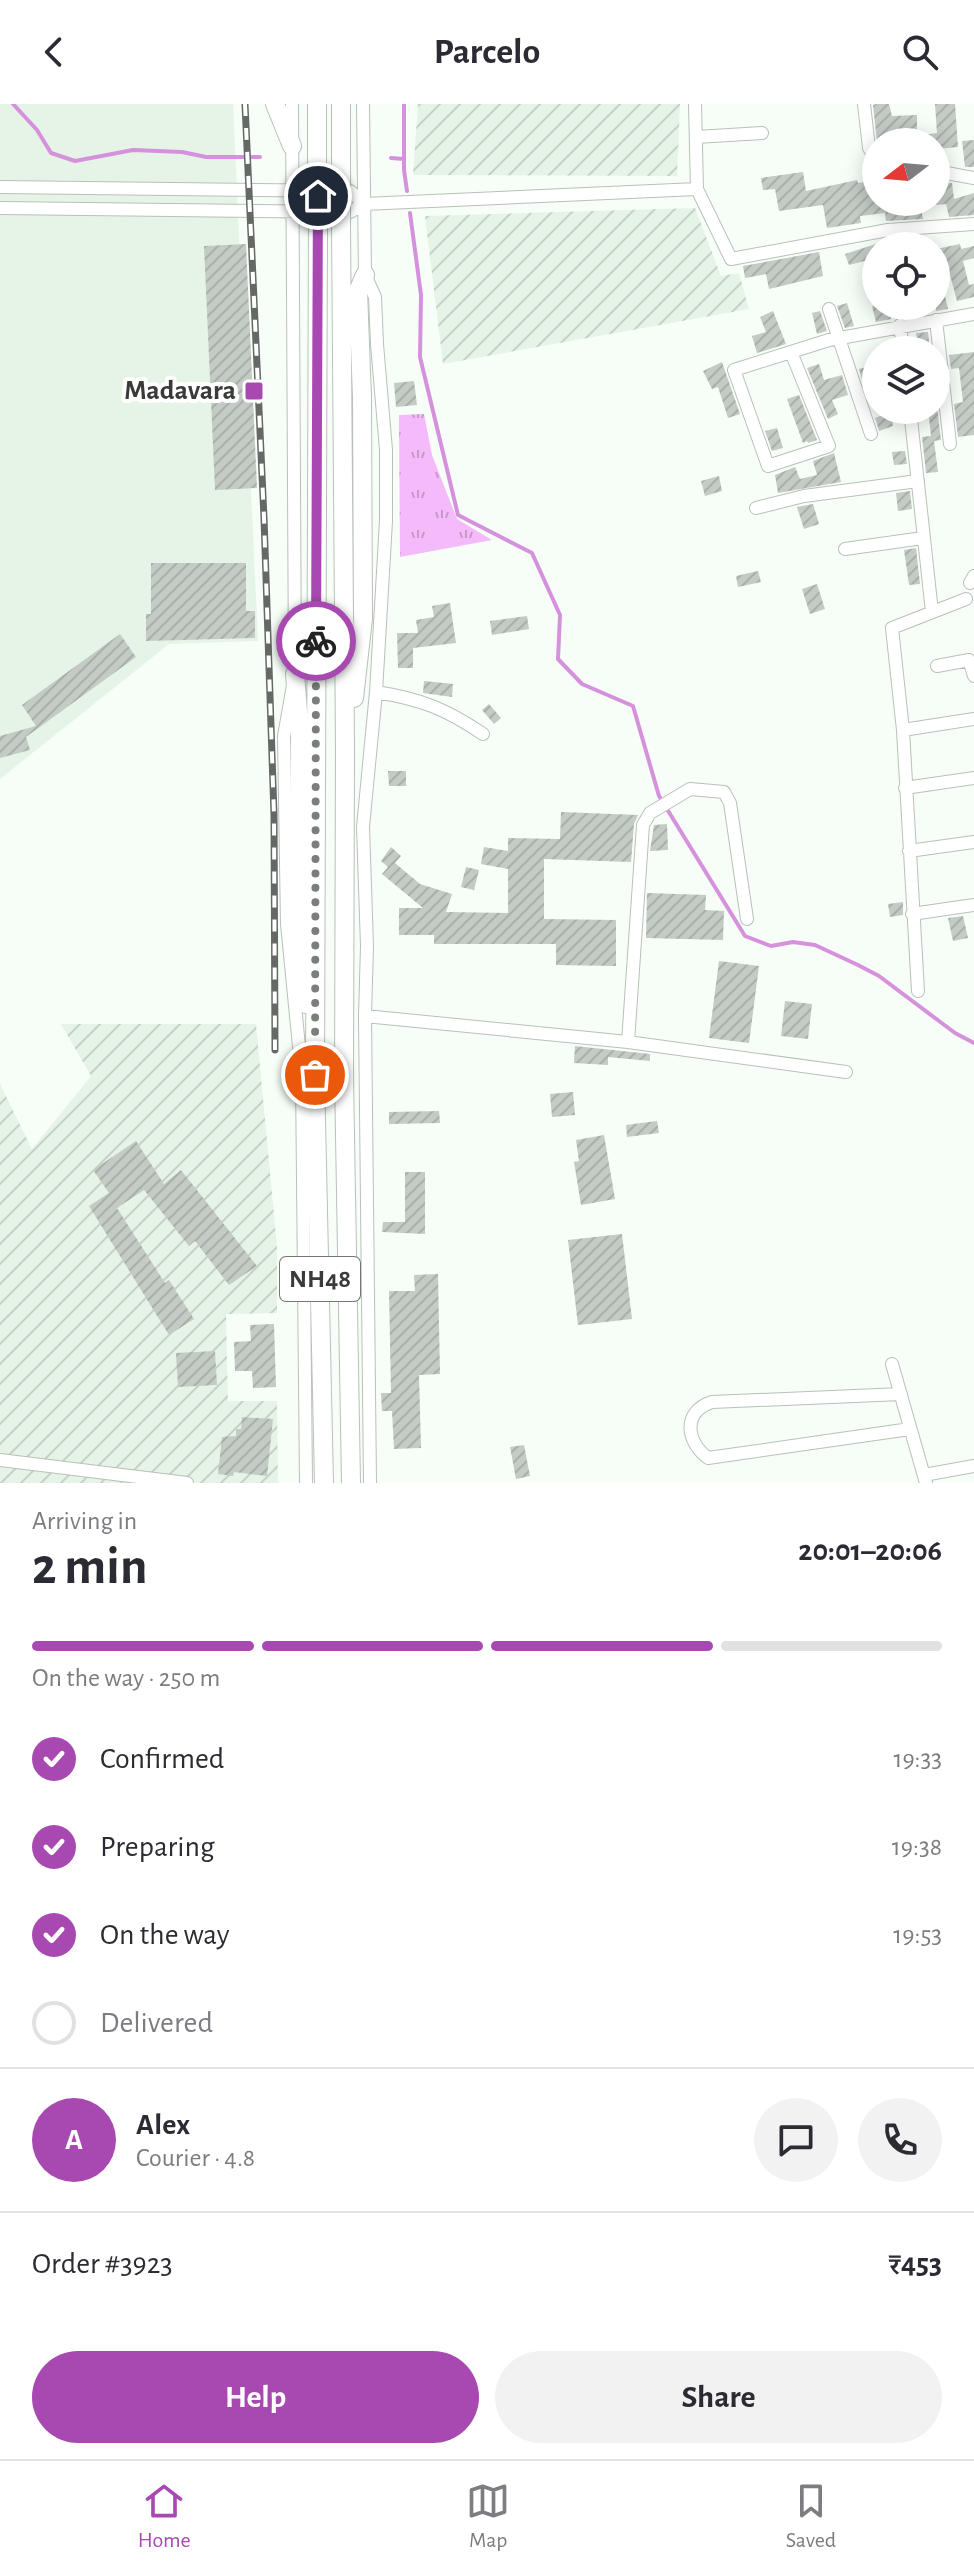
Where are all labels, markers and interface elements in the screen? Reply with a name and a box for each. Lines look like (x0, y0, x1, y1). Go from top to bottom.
icon: back (32, 30, 76, 74)
icon: search (898, 30, 942, 74)
text: Parcelo (434, 34, 540, 70)
north arrow (862, 128, 950, 216)
map controls (862, 128, 950, 424)
pin (284, 162, 352, 230)
icon: home (296, 174, 340, 218)
button: locate (862, 232, 950, 320)
button: layers (862, 336, 950, 424)
place label: Madavara (124, 377, 236, 405)
marker: Madavara (243, 380, 265, 402)
courier (276, 601, 356, 681)
icon: bike (294, 619, 338, 663)
pin (281, 1041, 349, 1109)
icon: bag (293, 1053, 337, 1097)
road number: NH48 (280, 1257, 360, 1301)
text: Arriving in (32, 1508, 137, 1534)
text: 20:01–20:06 (798, 1536, 942, 1566)
text: 2 min (32, 1541, 147, 1593)
text: On the way · 250 m (32, 1665, 220, 1691)
icon: check (32, 1737, 76, 1781)
text: Confirmed (100, 1744, 224, 1774)
text: 19:33 (893, 1746, 942, 1772)
icon: check (32, 1825, 76, 1869)
text: Preparing (100, 1832, 215, 1862)
text: 19:38 (892, 1834, 942, 1860)
icon: check (32, 1913, 76, 1957)
text: On the way (100, 1920, 229, 1950)
text: 19:53 (893, 1922, 942, 1948)
text: Delivered (100, 2008, 213, 2038)
button: chat (754, 2098, 838, 2182)
button: phone (858, 2098, 942, 2182)
text: Alex (136, 2110, 190, 2140)
text: A (65, 2125, 83, 2155)
text: Courier · 4.8 (136, 2145, 255, 2171)
text: Order #3923 (32, 2249, 173, 2279)
text: ₹453 (888, 2249, 942, 2279)
button: Help (32, 2351, 479, 2443)
button: Share (495, 2351, 942, 2443)
tab: Home (138, 2479, 191, 2553)
tab: Map (466, 2479, 510, 2553)
tab: Saved (786, 2479, 836, 2553)

